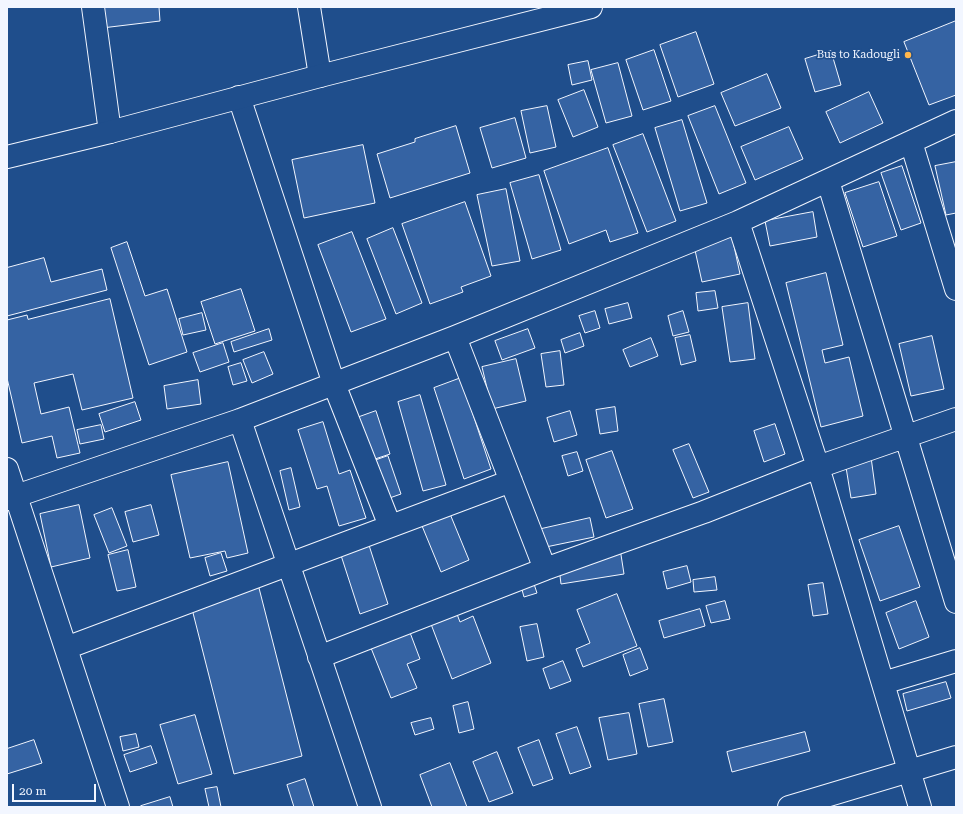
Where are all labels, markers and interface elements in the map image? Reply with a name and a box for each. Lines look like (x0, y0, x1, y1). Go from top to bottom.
place label: Bus to Kadougli (817, 48, 900, 62)
marker: Bus to Kadougli (903, 50, 913, 60)
scale bar (14, 776, 98, 802)
text: 20 m (19, 784, 46, 798)

